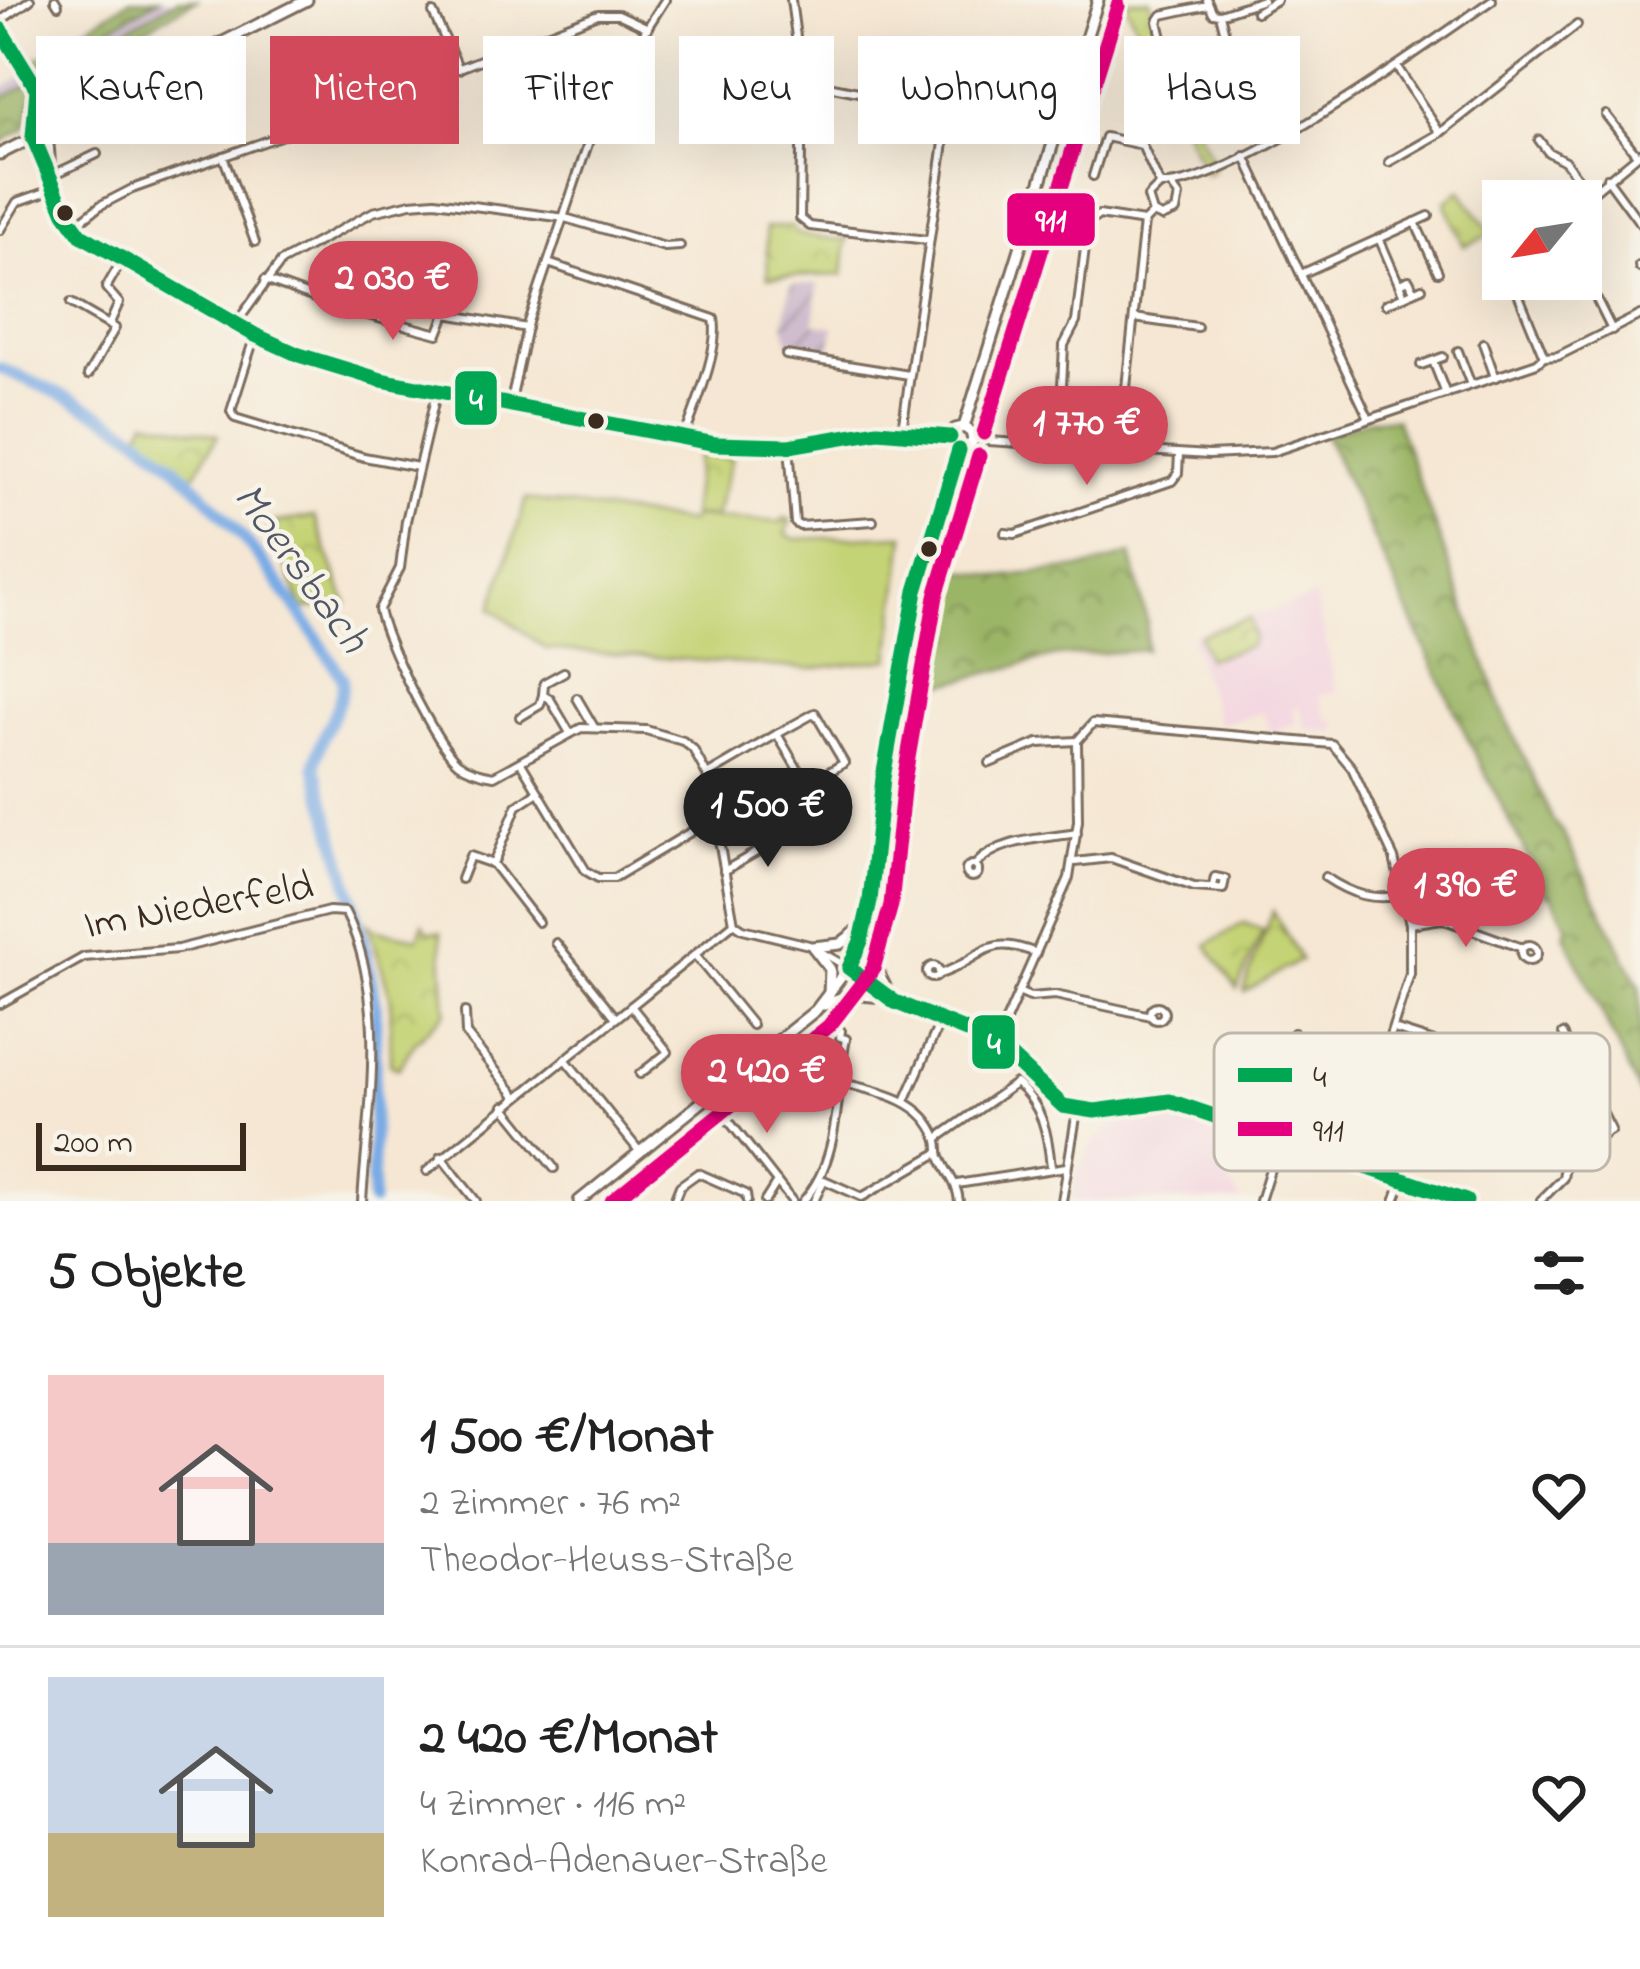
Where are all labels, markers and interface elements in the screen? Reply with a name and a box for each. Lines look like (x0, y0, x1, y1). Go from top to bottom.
chip: Kaufen (36, 36, 246, 144)
chip: Mieten (270, 36, 459, 144)
chip: Filter (483, 36, 655, 144)
chip: Neu (679, 36, 834, 144)
chip: Wohnung (858, 36, 1100, 144)
chip: Haus (1124, 36, 1300, 144)
north arrow (1482, 180, 1602, 300)
map controls (1482, 180, 1602, 300)
line badge: 911 (1005, 191, 1097, 248)
text: 911 (1035, 199, 1067, 247)
unlabelled marker (54, 202, 76, 224)
pin: 2 030 € (282, 241, 504, 343)
text: 2 030 € (335, 251, 451, 308)
line badge: 4 (453, 369, 499, 427)
text: 4 (469, 378, 483, 426)
pin: 1 770 € (976, 386, 1198, 488)
text: 1 770 € (1033, 396, 1141, 453)
unlabelled marker (585, 410, 607, 432)
water label: Moersbach (214, 470, 385, 669)
unlabelled marker (918, 538, 940, 560)
pin: 1 500 € (657, 768, 879, 870)
text: 1 500 € (710, 778, 826, 835)
pin: 1 390 € (1355, 848, 1577, 950)
street label: Im Niederfeld (79, 857, 319, 957)
text: 1 390 € (1414, 858, 1518, 915)
line badge: 4 (970, 1013, 1017, 1071)
text: 4 (987, 1022, 1001, 1070)
legend (1214, 1033, 1610, 1171)
pin: 2 420 € (656, 1034, 878, 1136)
text: 2 420 € (708, 1044, 826, 1101)
text: 4 (1313, 1055, 1327, 1103)
text: 911 (1313, 1109, 1344, 1157)
scale bar (36, 1117, 246, 1170)
text: 200 m (54, 1120, 133, 1168)
text: 5 Objekte (48, 1236, 245, 1311)
icon: filters (1526, 1240, 1592, 1306)
text: 1 500 €/Monat (420, 1401, 714, 1476)
icon: home (144, 1423, 288, 1567)
icon: heart (1526, 1462, 1592, 1528)
text: 2 Zimmer · 76 m² (420, 1476, 681, 1533)
text: Theodor-Heuss-Straße (420, 1533, 793, 1590)
text: 2 420 €/Monat (420, 1702, 718, 1777)
icon: home (144, 1725, 288, 1869)
icon: heart (1526, 1764, 1592, 1830)
text: 4 Zimmer · 116 m² (420, 1777, 686, 1834)
text: Konrad-Adenauer-Straße (420, 1834, 827, 1891)

